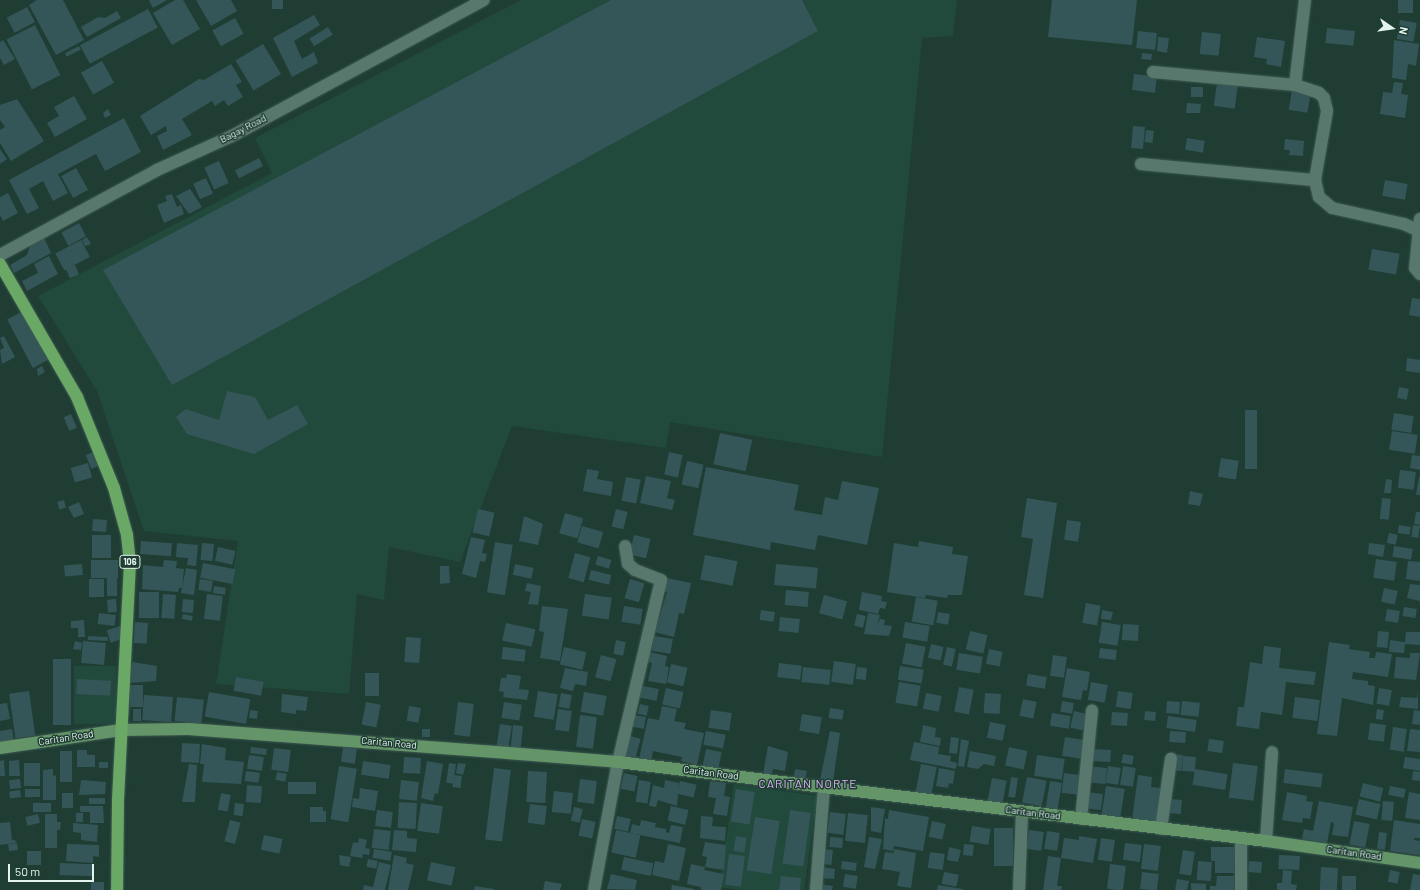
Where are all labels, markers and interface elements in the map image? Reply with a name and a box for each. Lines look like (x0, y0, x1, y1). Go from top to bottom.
north arrow (1372, 8, 1412, 48)
text: N (1397, 26, 1411, 36)
street label: Bagay Road (218, 112, 268, 146)
road number: 106 (119, 555, 141, 569)
street label: Caritan Road (38, 728, 94, 748)
street label: Caritan Road (361, 735, 417, 751)
street label: Caritan Road (683, 764, 739, 782)
district label: CARITAN NORTE (759, 777, 857, 791)
street label: Caritan Road (1005, 804, 1061, 822)
street label: Caritan Road (1326, 843, 1382, 863)
scale bar (10, 856, 96, 882)
text: 50 m (15, 864, 40, 878)

